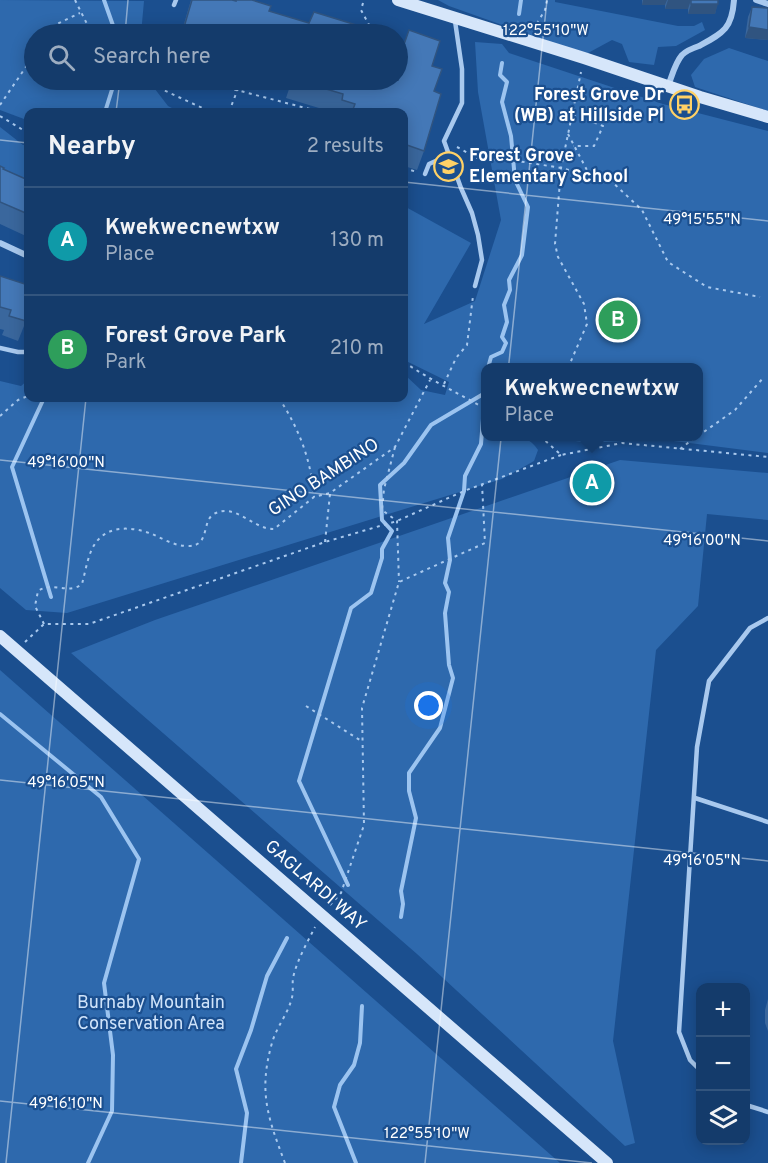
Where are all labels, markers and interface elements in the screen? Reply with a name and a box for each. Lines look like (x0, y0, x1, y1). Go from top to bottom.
text: 122°55'10"W (503, 22, 589, 41)
search box (24, 24, 408, 90)
icon: search (45, 41, 78, 74)
text: Search here (93, 44, 211, 71)
place label: Forest Grove Dr (WB) at Hillside Pl (514, 84, 664, 128)
bus stop icon: Forest Grove Dr (WB) at Hillside Pl (669, 89, 701, 121)
text: Nearby (48, 131, 136, 164)
text: 2 results (307, 134, 384, 160)
place label: Forest Grove Elementary School (469, 145, 628, 189)
school or university icon: Forest Grove Elementary School (432, 150, 464, 182)
text: 49°15'55"N (663, 211, 741, 230)
text: Kwekwecnewtxw (105, 215, 280, 242)
text: A (60, 228, 75, 254)
text: 130 m (330, 228, 384, 254)
text: Place (105, 242, 155, 268)
pin: B (598, 298, 638, 342)
text: Forest Grove Park (105, 323, 286, 350)
text: B (61, 336, 74, 362)
text: 210 m (330, 336, 384, 362)
text: Park (105, 350, 146, 376)
popup (481, 363, 703, 441)
text: Kwekwecnewtxw (504, 376, 680, 403)
text: Place (504, 403, 554, 429)
street label: GINO BAMBINO (264, 434, 384, 522)
text: 49°16'00"N (27, 454, 105, 473)
pin: A (572, 460, 612, 506)
text: 49°16'00"N (663, 532, 741, 551)
your location (414, 691, 443, 720)
text: 49°16'05"N (27, 774, 105, 793)
street label: GAGLARDI WAY (259, 835, 371, 937)
text: 49°16'05"N (663, 852, 741, 871)
map controls (696, 983, 750, 1145)
button: + (696, 983, 750, 1037)
park label: Burnaby Mountain Conservation Area (77, 992, 225, 1036)
button: − (696, 1037, 750, 1091)
button: layers (696, 1091, 750, 1145)
text: 49°16'10"N (29, 1095, 103, 1114)
text: 122°55'10"W (384, 1125, 470, 1144)

